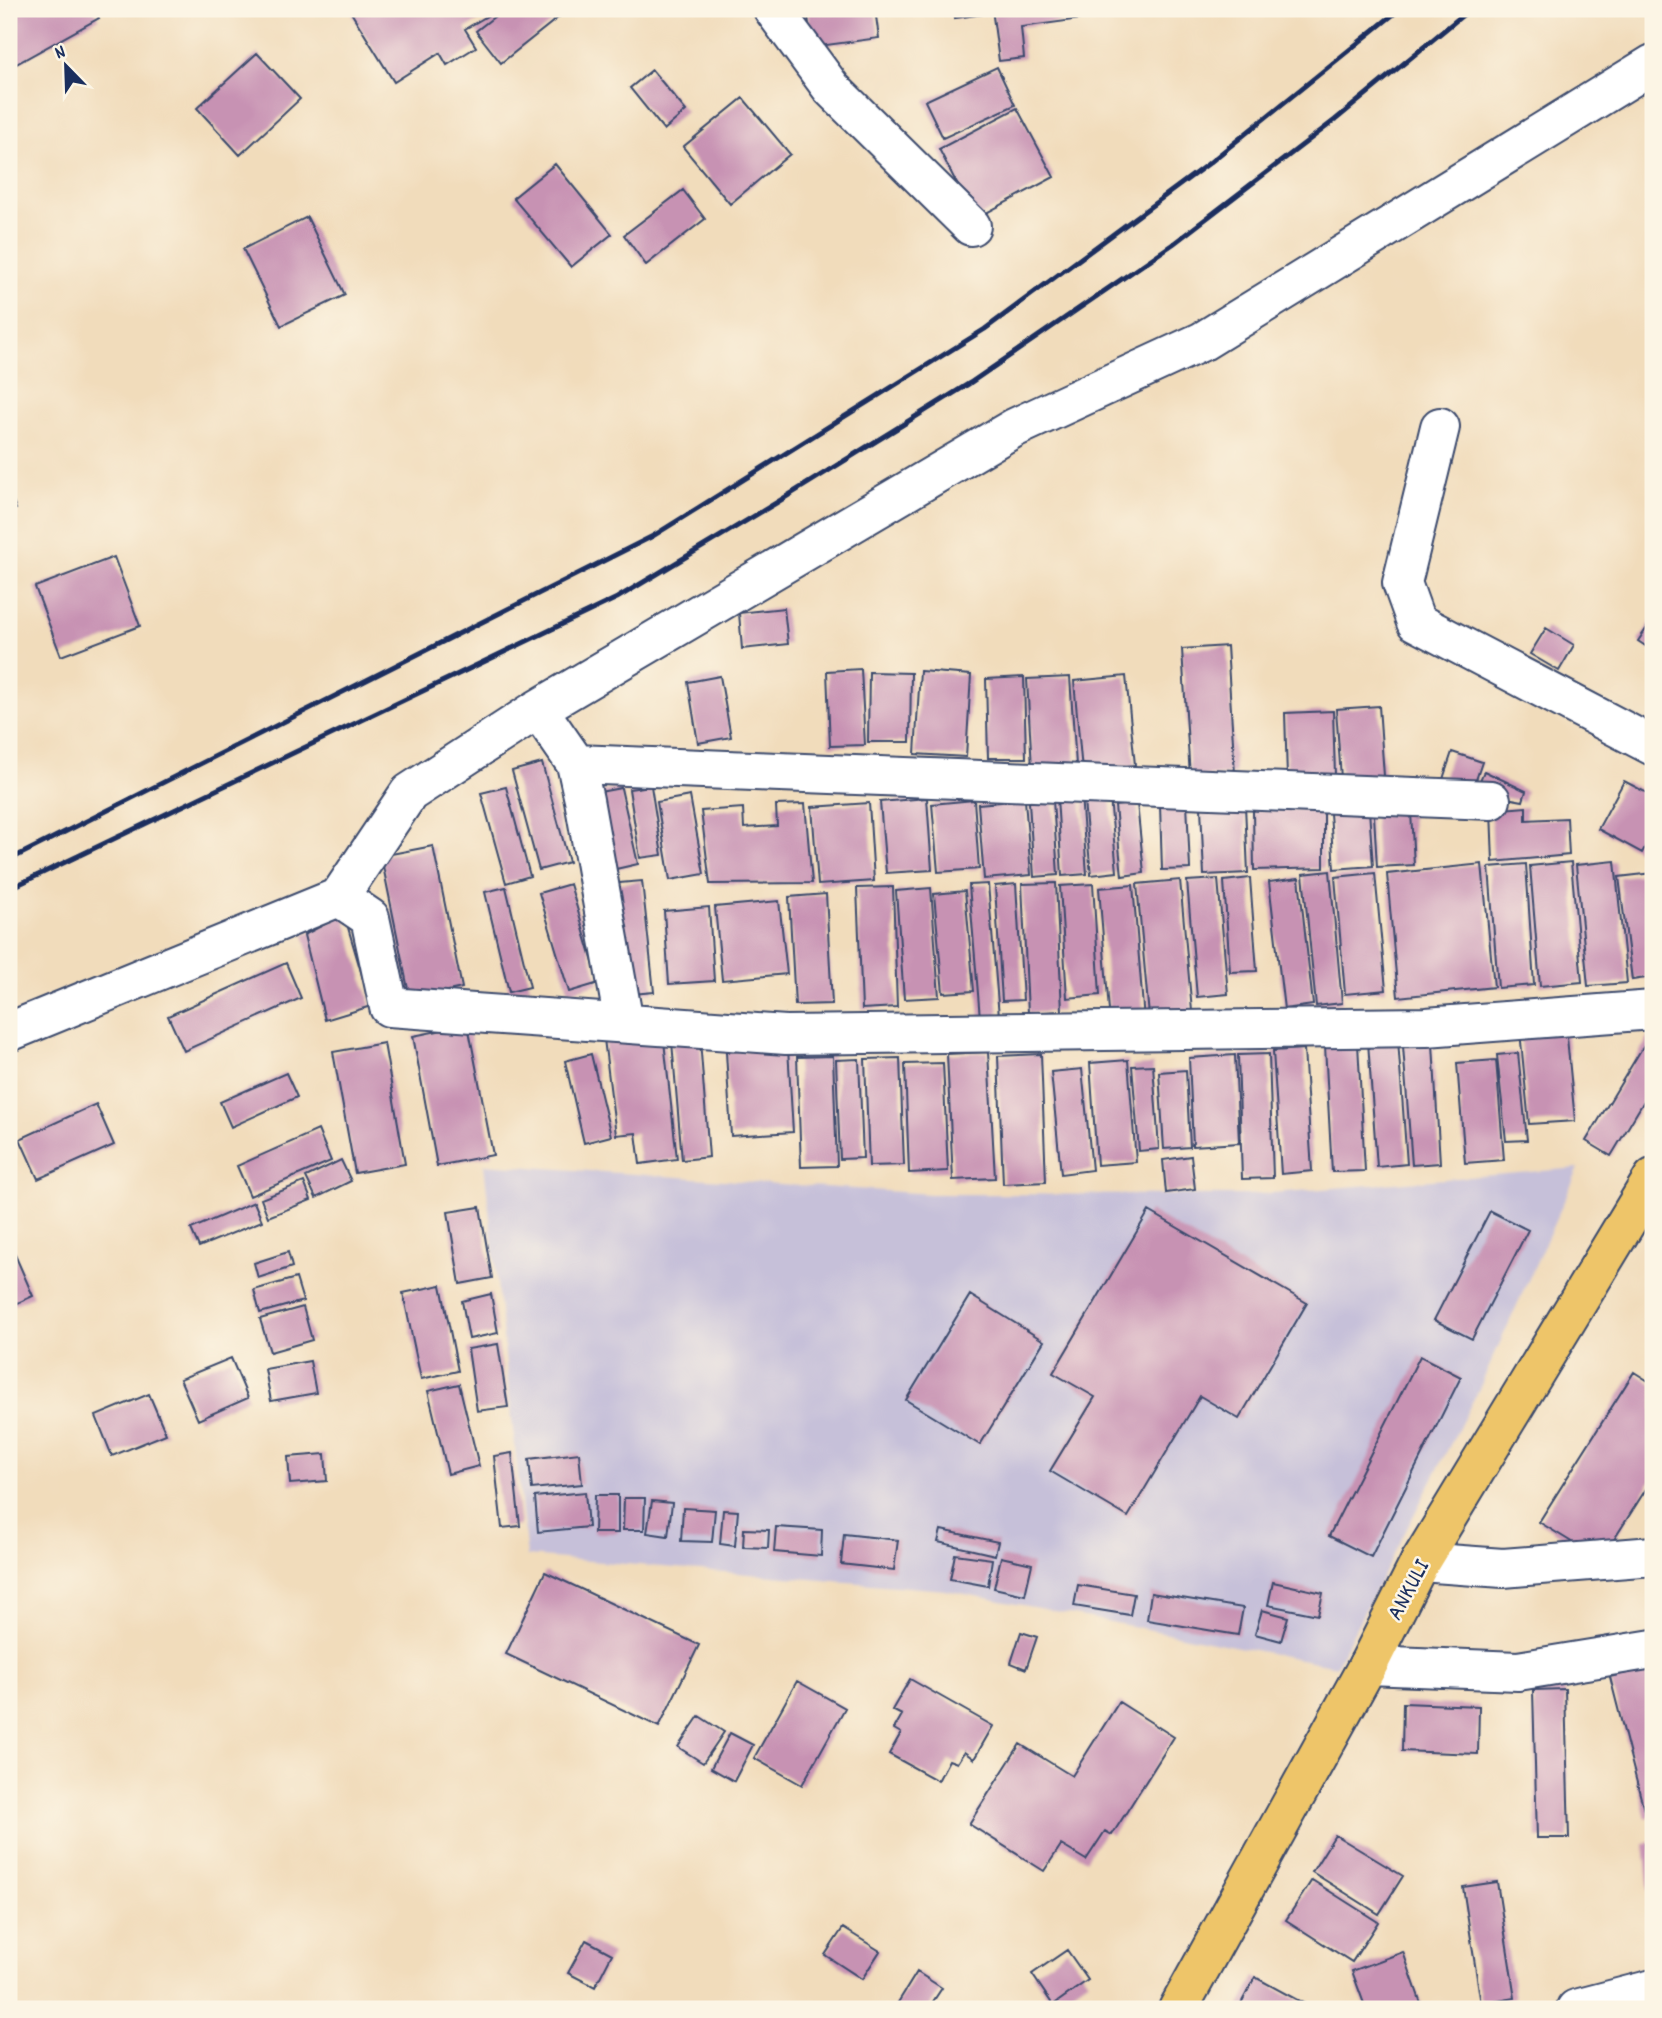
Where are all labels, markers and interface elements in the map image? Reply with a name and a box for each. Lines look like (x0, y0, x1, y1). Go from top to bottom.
north arrow (32, 32, 102, 102)
text: N (51, 39, 70, 68)
street label: ANKULI (1379, 1553, 1440, 1627)

